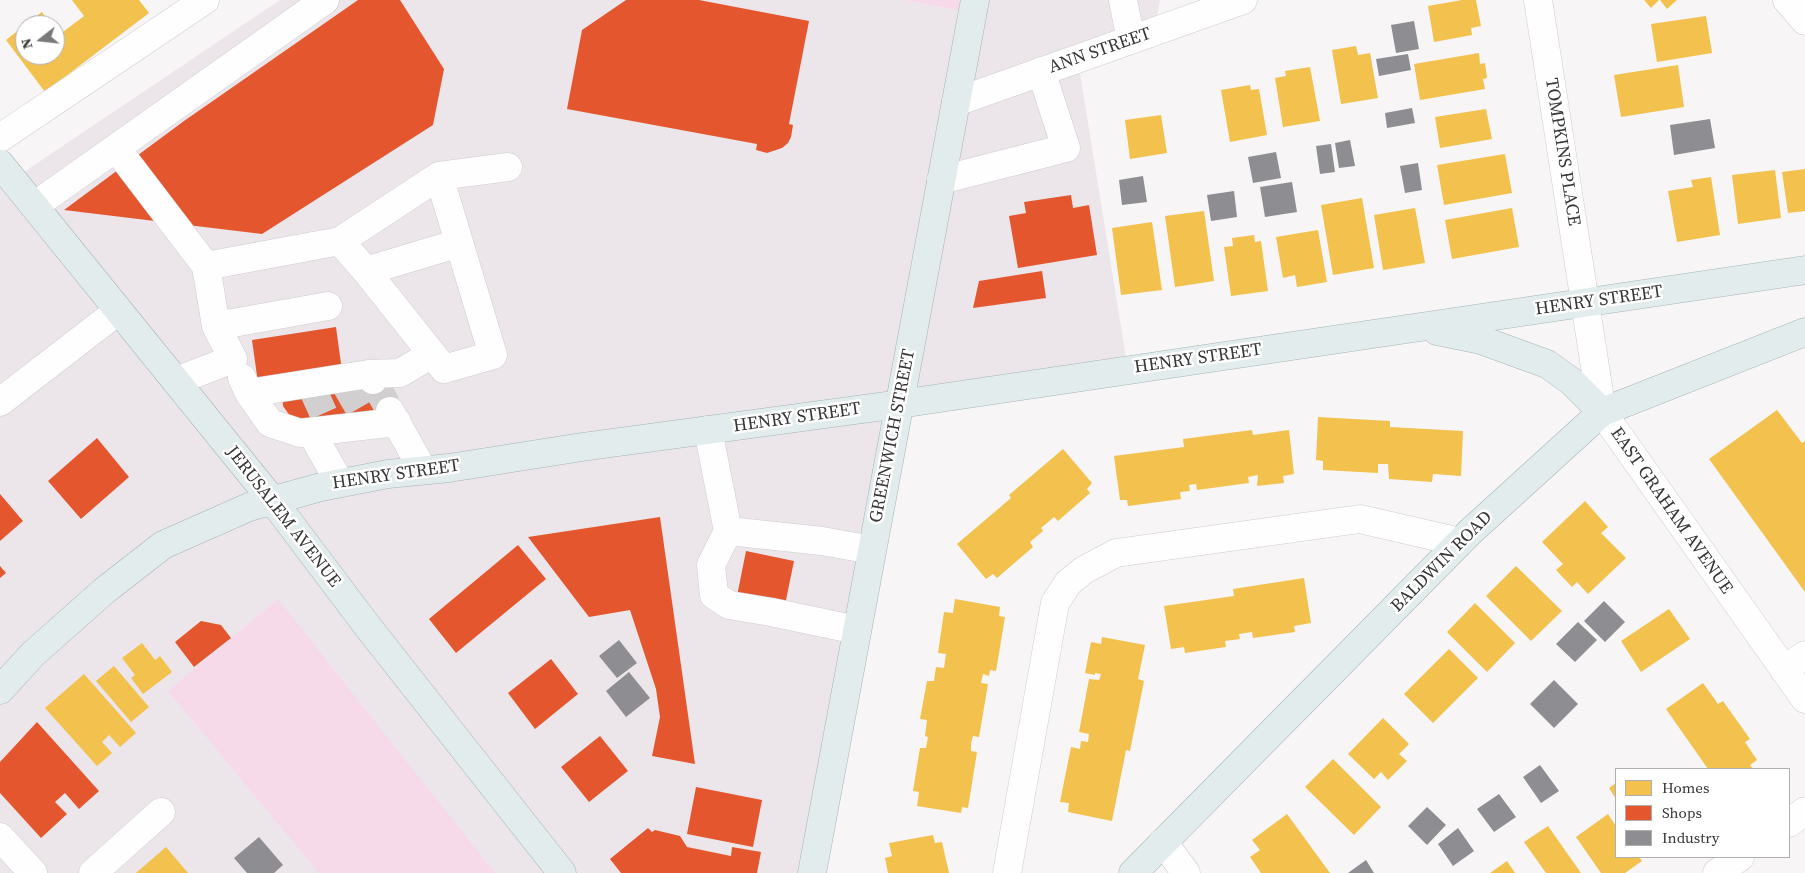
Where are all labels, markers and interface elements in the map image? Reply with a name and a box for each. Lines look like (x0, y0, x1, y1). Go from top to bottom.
north arrow (15, 15, 65, 65)
street label: ANN STREET (1046, 23, 1154, 79)
text: N (16, 36, 38, 52)
street label: TOMPKINS PLACE (1540, 76, 1584, 228)
street label: HENRY STREET (1534, 281, 1664, 321)
street label: HENRY STREET (1133, 339, 1263, 379)
street label: GREENWICH STREET (866, 347, 920, 525)
street label: HENRY STREET (732, 398, 862, 438)
street label: EAST GRAHAM AVENUE (1605, 424, 1737, 598)
street label: JERUSALEM AVENUE (221, 442, 345, 592)
street label: HENRY STREET (331, 455, 461, 495)
street label: BALDWIN ROAD (1387, 507, 1497, 617)
legend (1615, 768, 1790, 858)
text: Homes (1662, 777, 1709, 798)
text: Shops (1662, 802, 1702, 823)
text: Industry (1662, 827, 1719, 848)

